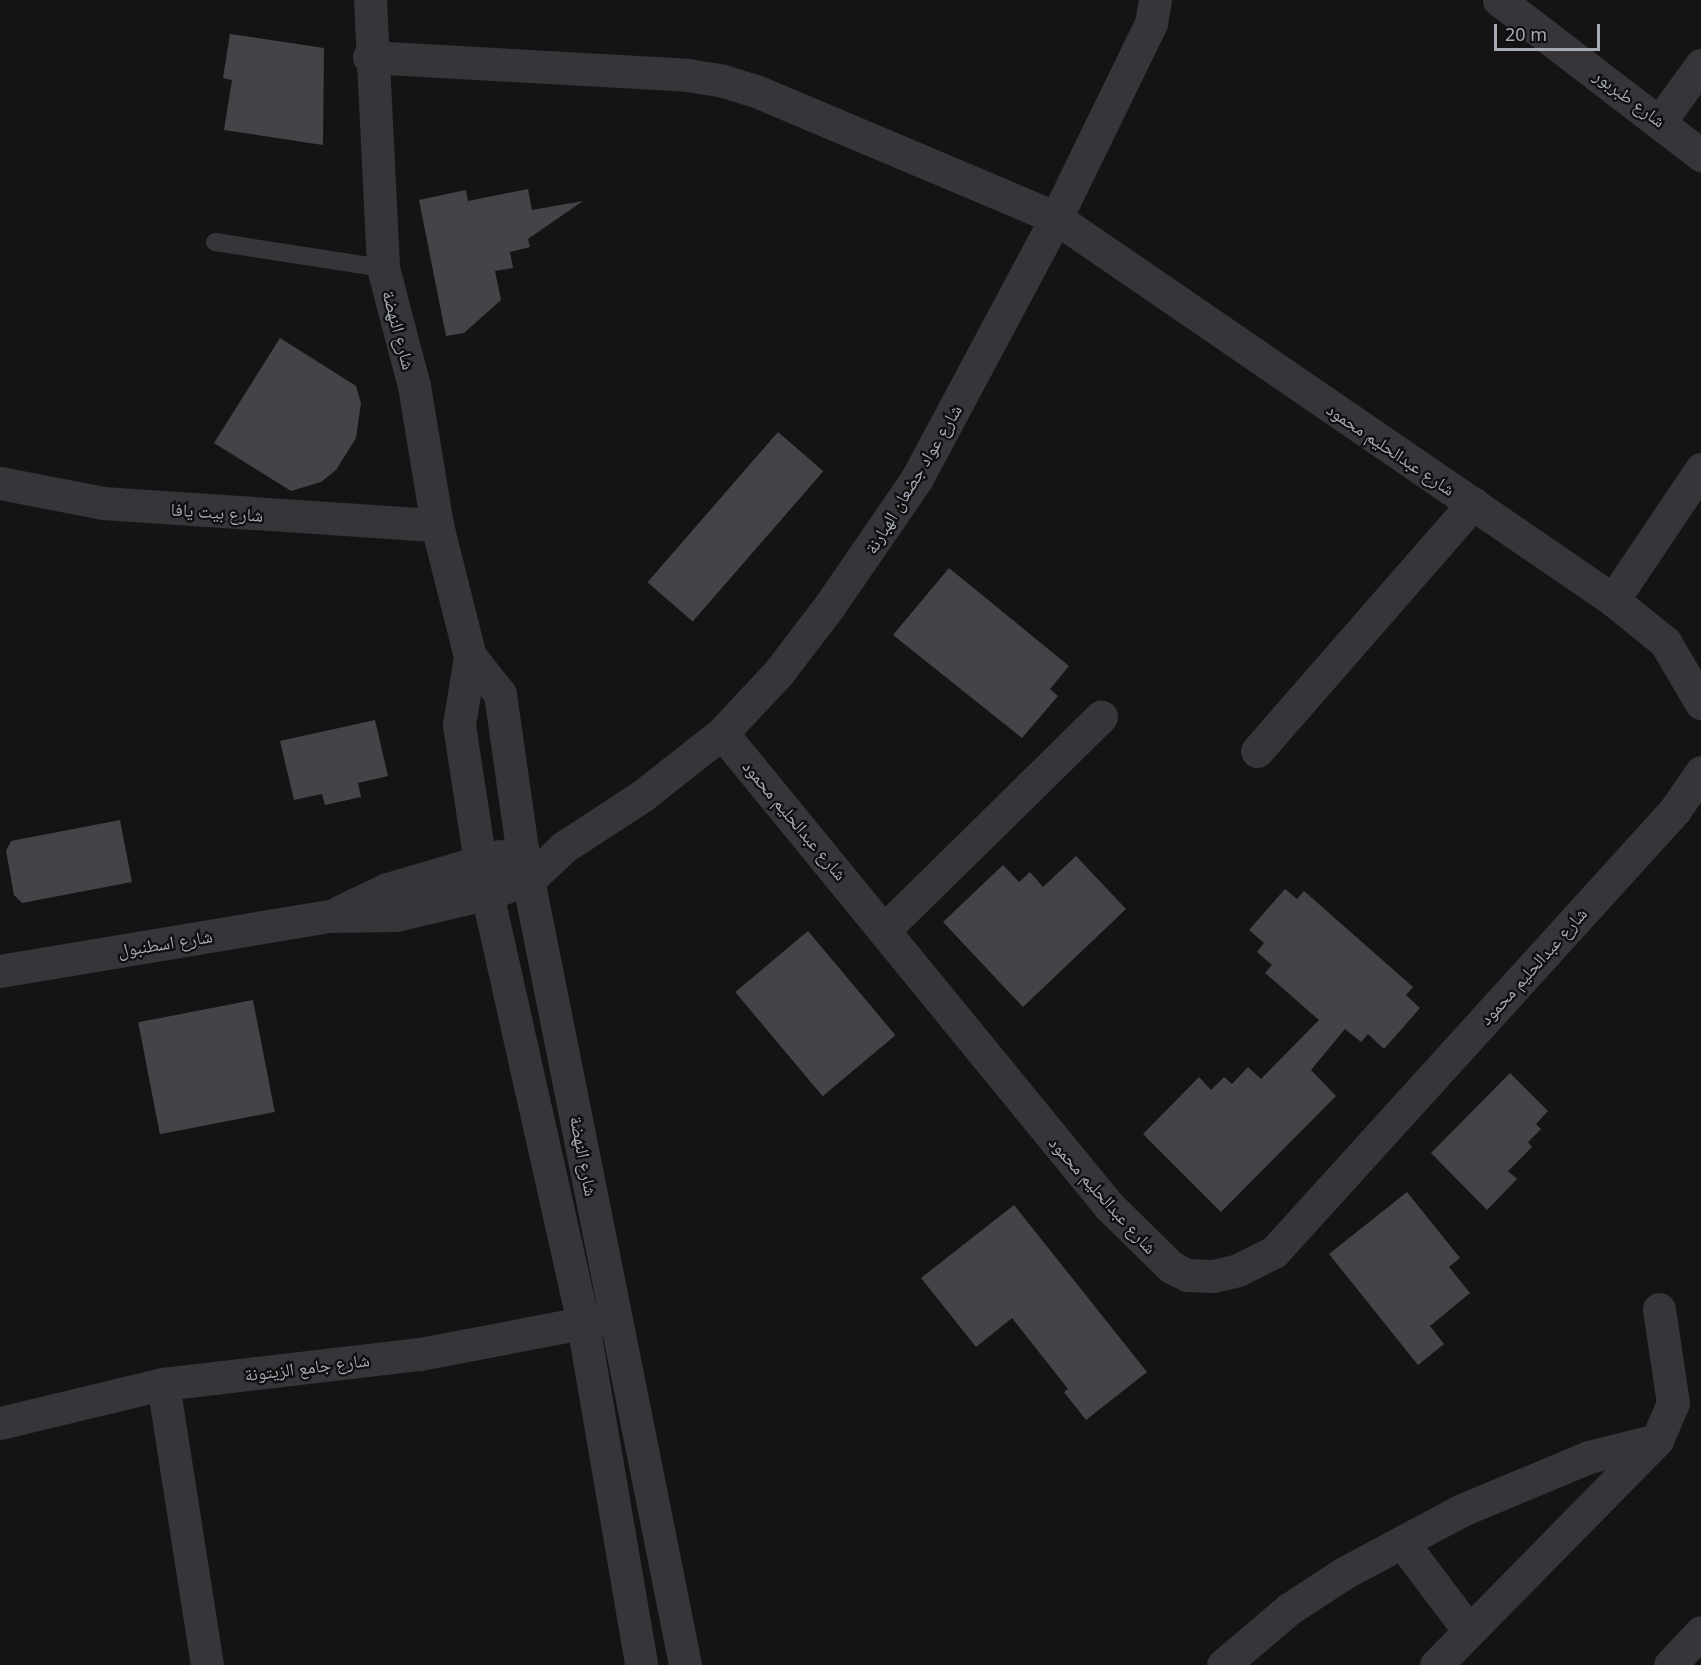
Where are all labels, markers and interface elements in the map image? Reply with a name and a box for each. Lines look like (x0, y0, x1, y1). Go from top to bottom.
scale bar (1497, 12, 1604, 50)
text: 20 m (1505, 22, 1547, 46)
street label: شارع طبربور (1590, 64, 1670, 132)
street label: شارع النهضة (378, 288, 420, 372)
street label: شارع عبدالحليم محمود (1323, 398, 1459, 500)
street label: شارع عواد جضعان الهبارنة (860, 400, 966, 558)
street label: شارع بيت يافا (170, 498, 264, 526)
street label: شارع عبدالحليم محمود (738, 755, 852, 885)
street label: شارع عبدالحليم محمود (1475, 903, 1591, 1029)
street label: شارع اسطنبول (116, 925, 214, 961)
street label: شارع النهضة (566, 1114, 602, 1198)
street label: شارع عبدالحليم محمود (1045, 1132, 1161, 1258)
street label: شارع جامع الزيتونة (243, 1349, 371, 1385)

